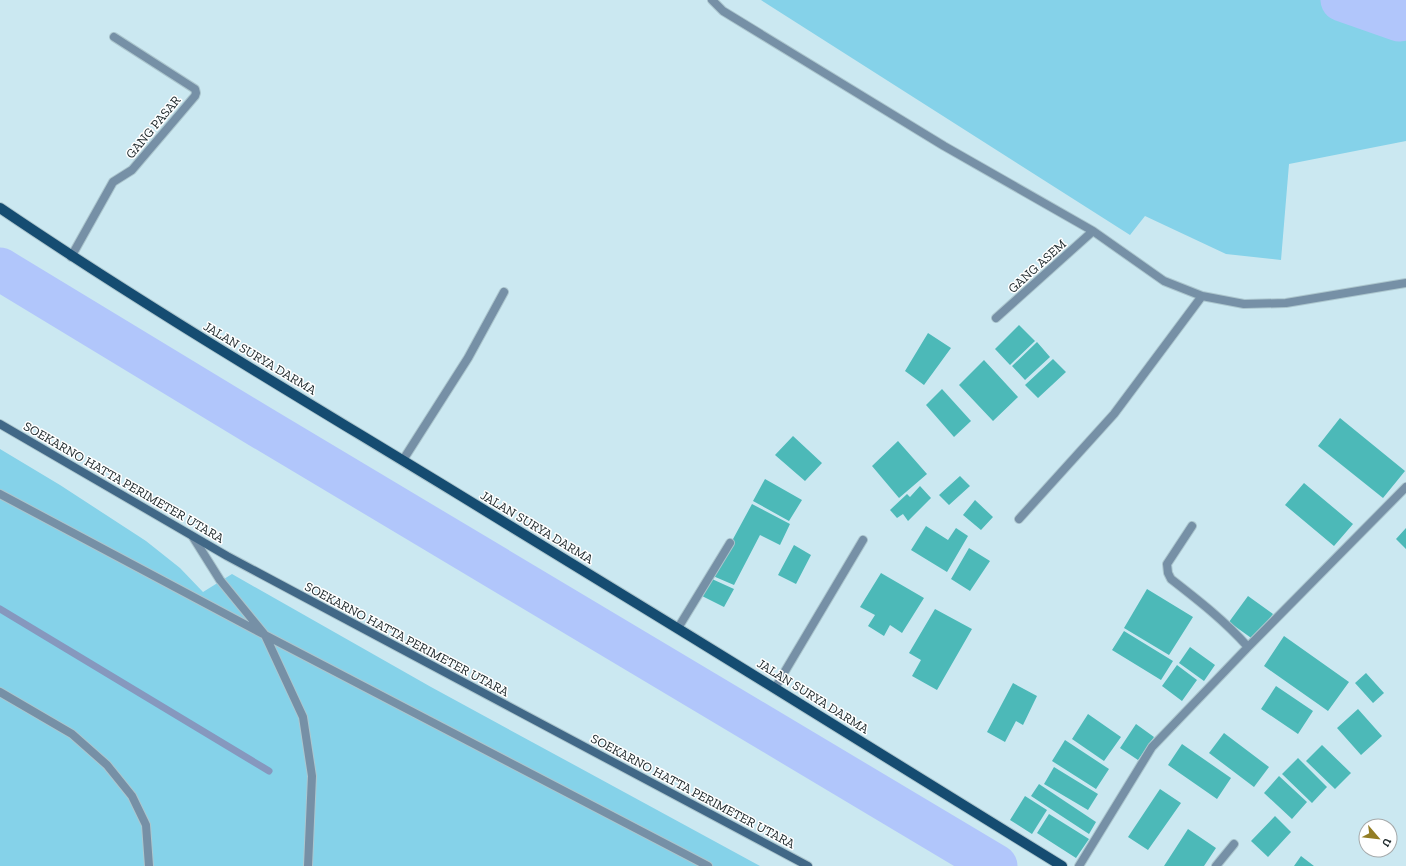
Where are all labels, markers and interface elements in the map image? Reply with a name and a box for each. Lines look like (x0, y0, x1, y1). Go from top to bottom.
street label: GANG PASAR (123, 93, 183, 161)
street label: GANG ASEM (1005, 236, 1069, 296)
street label: JALAN SURYA DARMA (201, 318, 320, 398)
street label: SOEKARNO HATTA PERIMETER UTARA (21, 418, 227, 546)
street label: JALAN SURYA DARMA (478, 487, 597, 567)
street label: SOEKARNO HATTA PERIMETER UTARA (302, 579, 512, 700)
street label: JALAN SURYA DARMA (754, 655, 872, 737)
street label: SOEKARNO HATTA PERIMETER UTARA (588, 731, 798, 852)
north arrow (1358, 818, 1398, 858)
text: U (1379, 836, 1394, 849)

